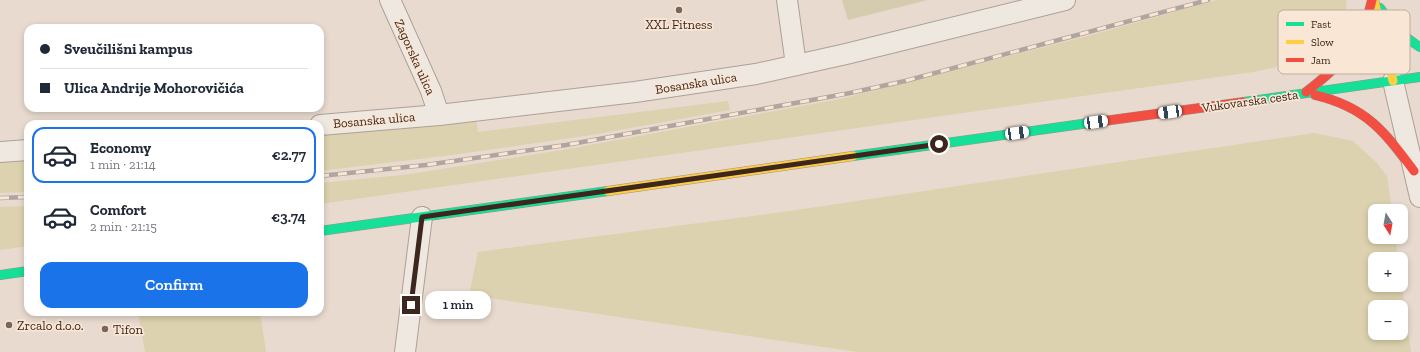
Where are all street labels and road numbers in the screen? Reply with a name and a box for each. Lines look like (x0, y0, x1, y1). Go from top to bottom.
street label: Zagorska ulica (392, 17, 439, 98)
street label: Bosanska ulica (654, 69, 739, 97)
street label: Vukovarska cesta (1200, 87, 1300, 115)
street label: Bosanska ulica (332, 109, 416, 131)

